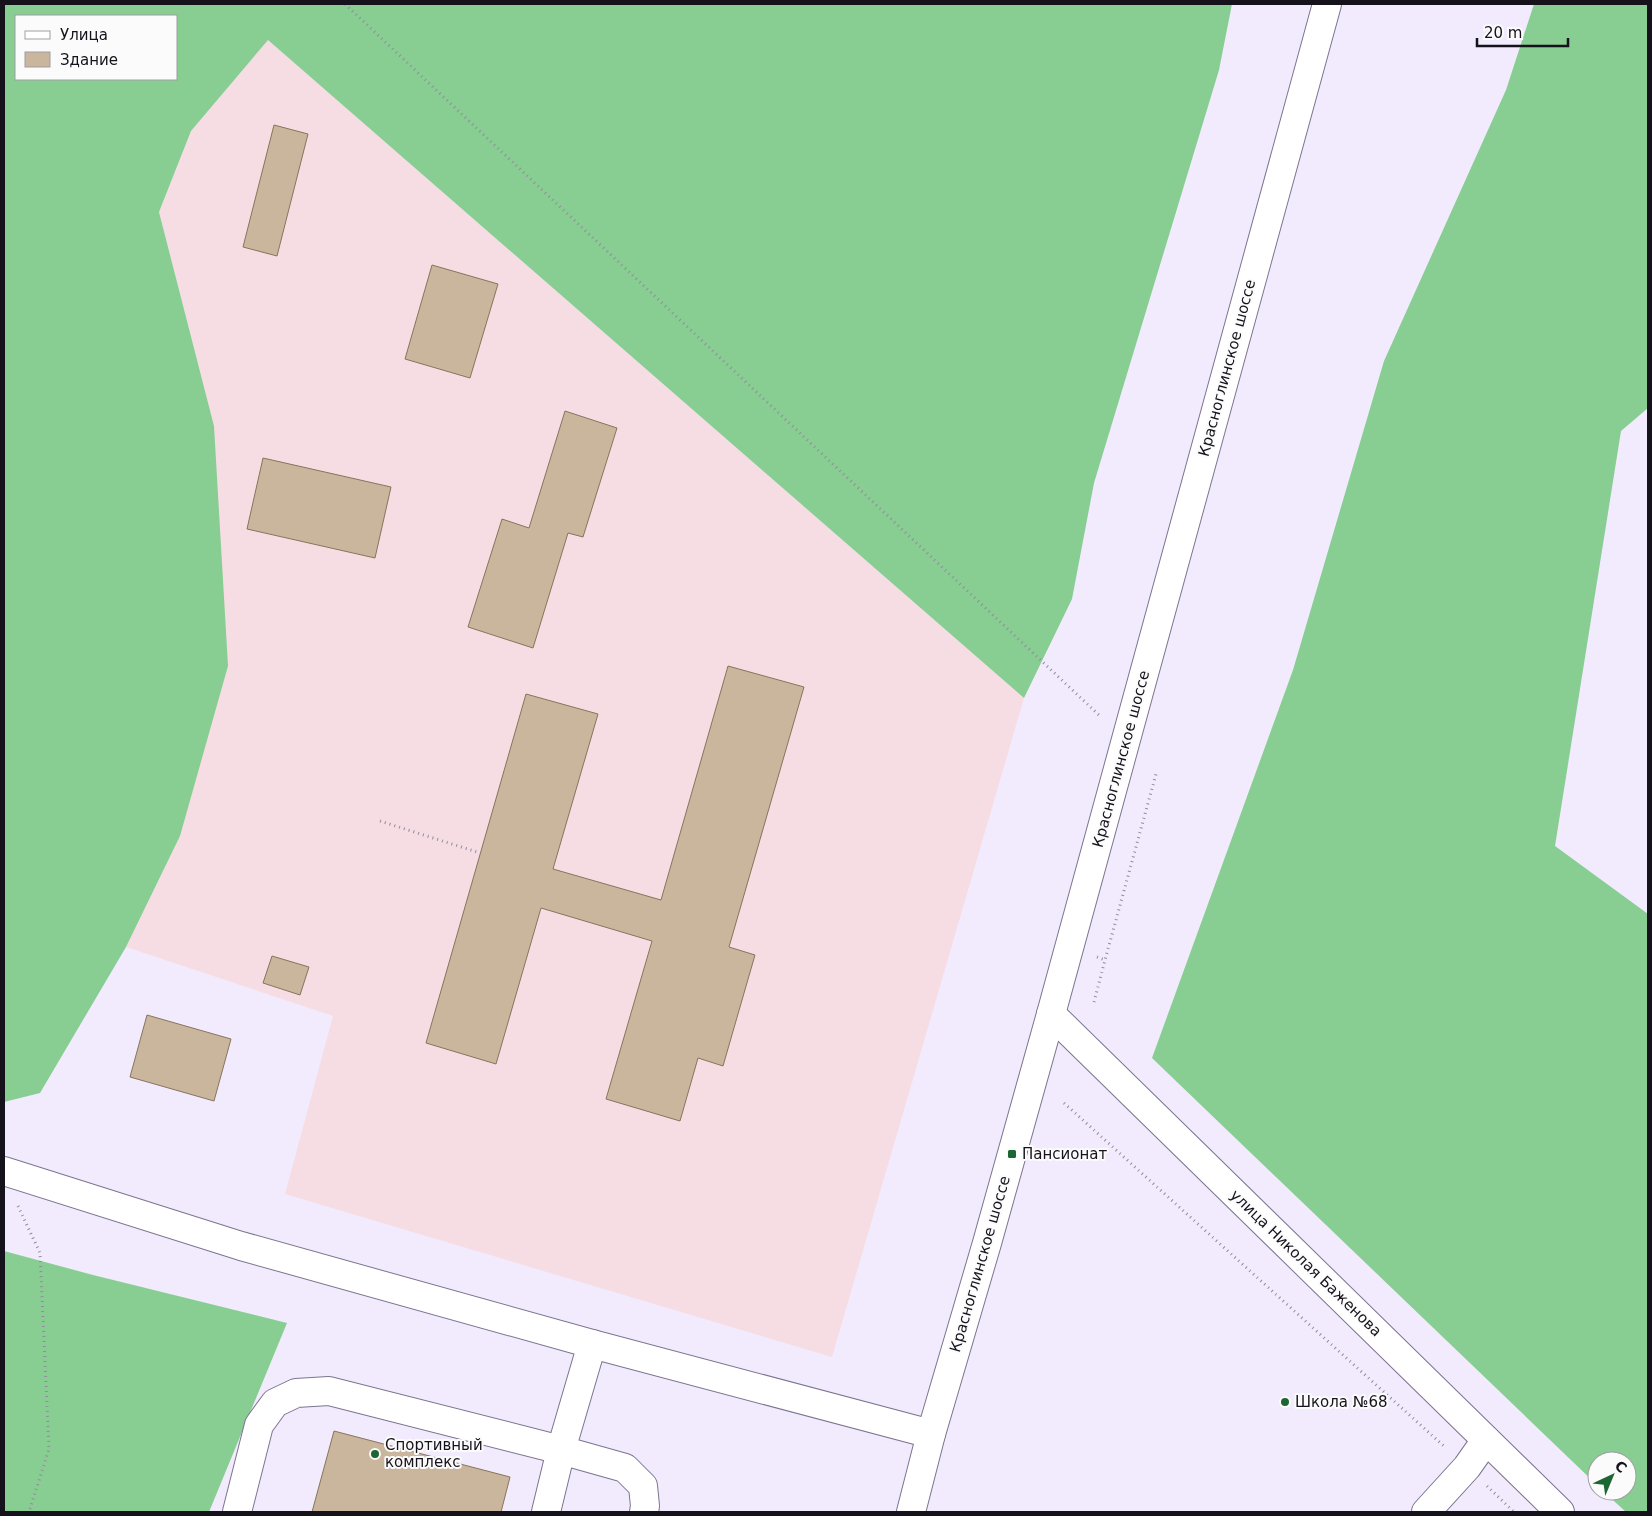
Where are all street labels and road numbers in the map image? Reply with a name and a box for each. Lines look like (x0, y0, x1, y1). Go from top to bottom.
street label: Красноглинское шоссе (1195, 277, 1259, 459)
street label: Красноглинское шоссе (1089, 668, 1153, 850)
street label: Красноглинское шоссе (946, 1174, 1014, 1354)
street label: улица Николая Баженова (1227, 1186, 1385, 1340)

